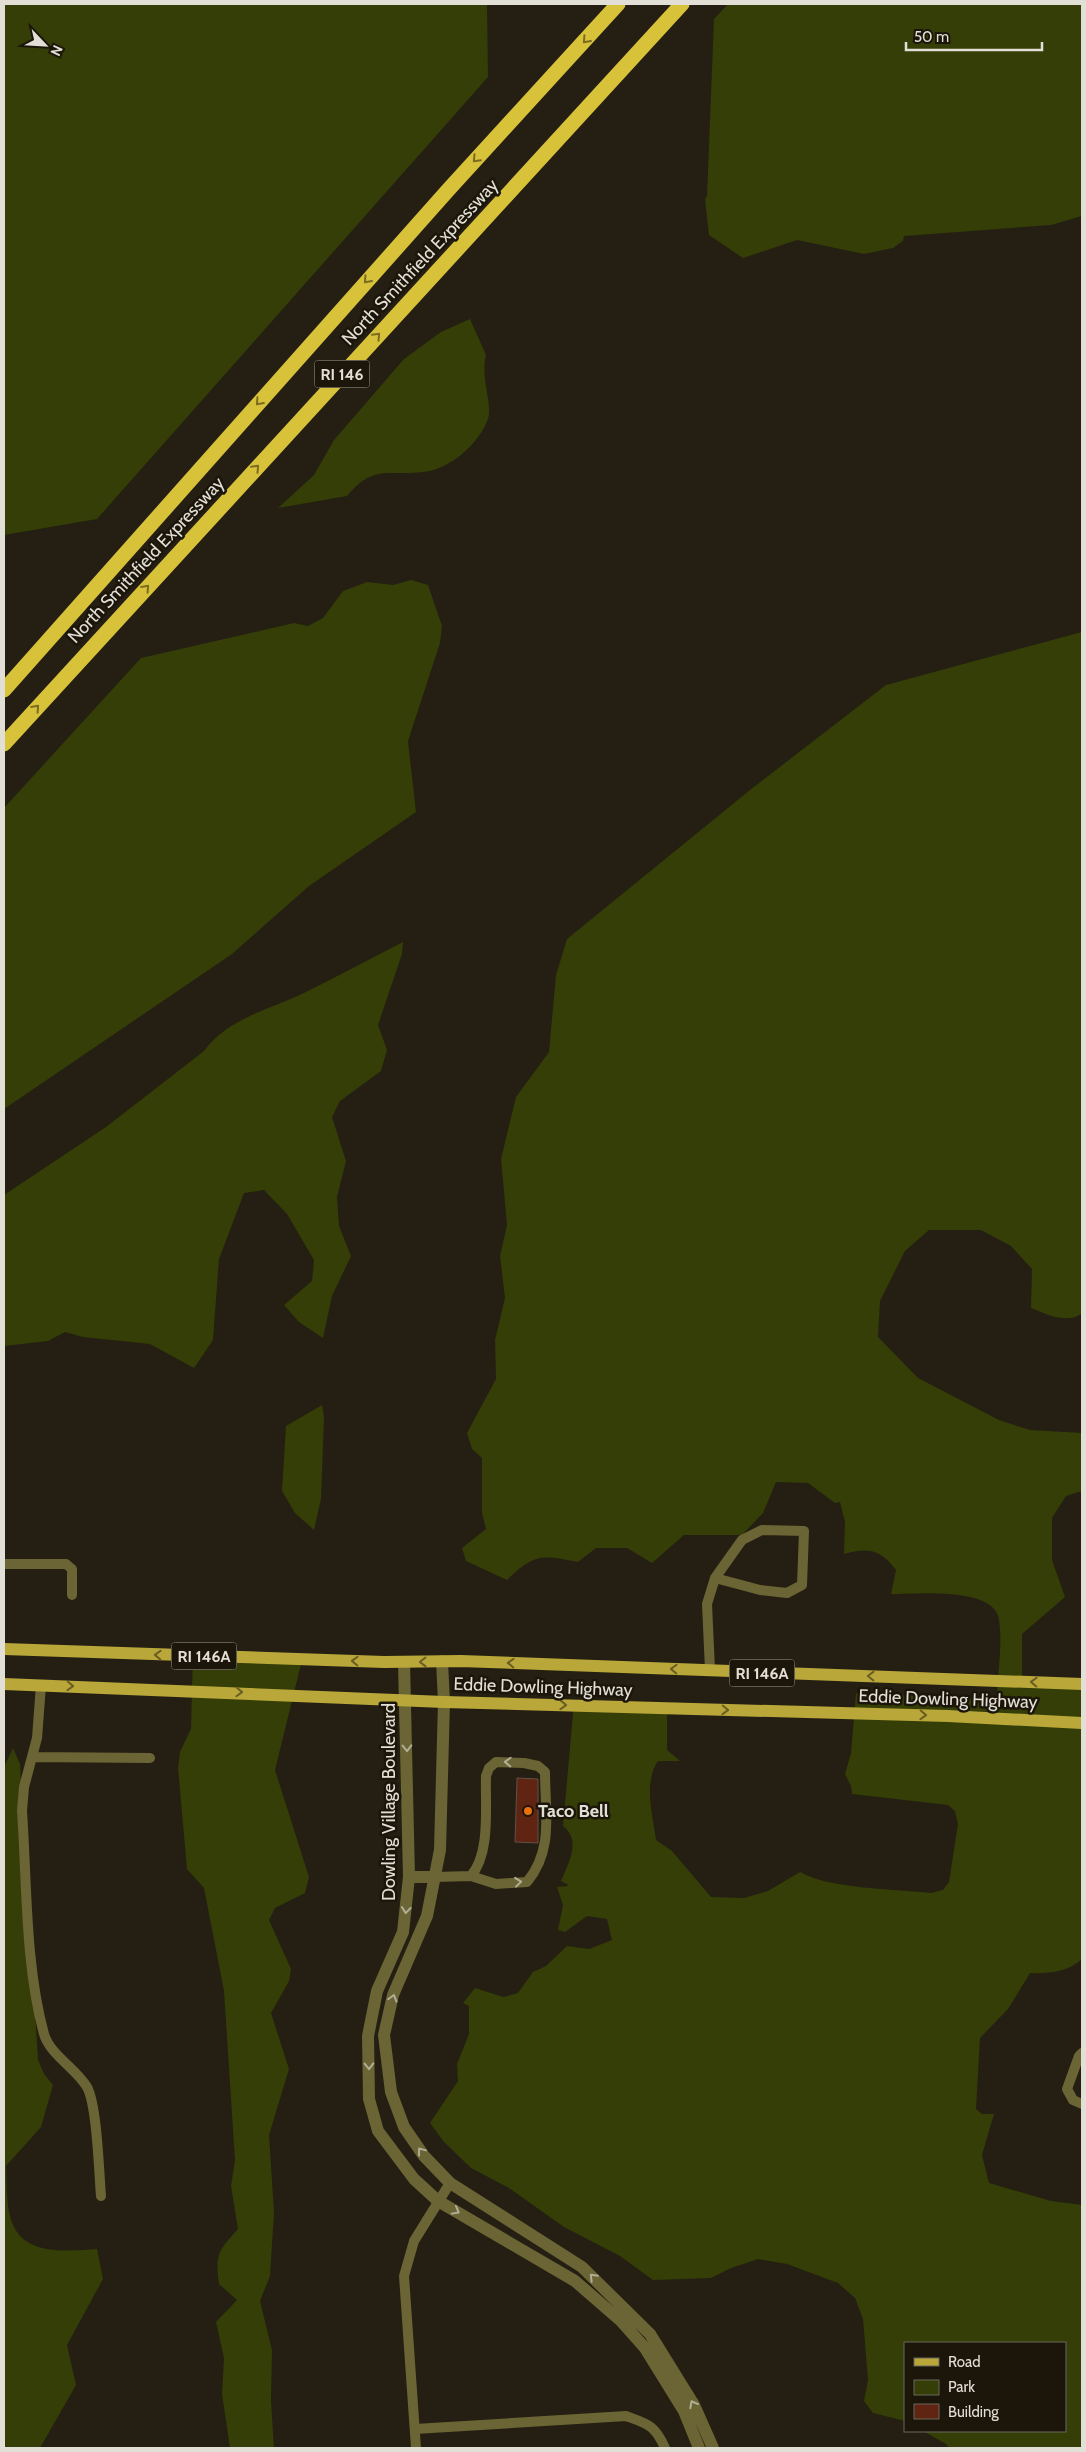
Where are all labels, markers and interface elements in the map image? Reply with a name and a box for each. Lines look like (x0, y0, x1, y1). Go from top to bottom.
north arrow (20, 20, 70, 70)
scale bar (906, 20, 1042, 52)
text: 50 m (914, 28, 949, 46)
one-way arrow (582, 34, 591, 43)
text: N (47, 42, 67, 59)
one-way arrow (473, 154, 482, 163)
street label: North Smithfield Expressway (337, 174, 503, 350)
one-way arrow (364, 275, 373, 284)
one-way arrow (371, 332, 380, 341)
road number: RI 146 (314, 360, 370, 388)
one-way arrow (257, 396, 265, 405)
one-way arrow (250, 465, 259, 474)
street label: North Smithfield Expressway (63, 472, 229, 648)
one-way arrow (140, 585, 149, 594)
one-way arrow (31, 705, 40, 714)
road number: RI 146A (172, 1642, 236, 1670)
one-way arrow (154, 1649, 162, 1660)
one-way arrow (351, 1656, 359, 1667)
one-way arrow (419, 1657, 426, 1667)
one-way arrow (507, 1657, 515, 1668)
road number: RI 146A (730, 1660, 794, 1686)
one-way arrow (670, 1663, 678, 1674)
one-way arrow (867, 1671, 874, 1681)
street label: Eddie Dowling Highway (453, 1673, 633, 1701)
one-way arrow (1029, 1676, 1037, 1687)
one-way arrow (66, 1681, 74, 1691)
street label: Eddie Dowling Highway (858, 1685, 1038, 1713)
one-way arrow (235, 1687, 243, 1698)
one-way arrow (559, 1700, 567, 1710)
street label: Dowling Village Boulevard (378, 1703, 400, 1901)
one-way arrow (721, 1704, 729, 1715)
one-way arrow (919, 1710, 927, 1720)
one-way arrow (402, 1744, 412, 1752)
one-way arrow (504, 1757, 512, 1767)
place label: Taco Bell (538, 1800, 609, 1822)
marker: Taco Bell (522, 1805, 534, 1817)
one-way arrow (515, 1877, 523, 1888)
one-way arrow (401, 1906, 412, 1914)
one-way arrow (388, 1994, 398, 2002)
one-way arrow (363, 2062, 374, 2070)
one-way arrow (418, 2147, 427, 2157)
one-way arrow (451, 2205, 460, 2215)
one-way arrow (590, 2274, 599, 2283)
legend (904, 2342, 1066, 2432)
text: Road (948, 2353, 981, 2371)
text: Park (948, 2378, 975, 2396)
one-way arrow (689, 2400, 699, 2409)
text: Building (948, 2403, 999, 2421)

